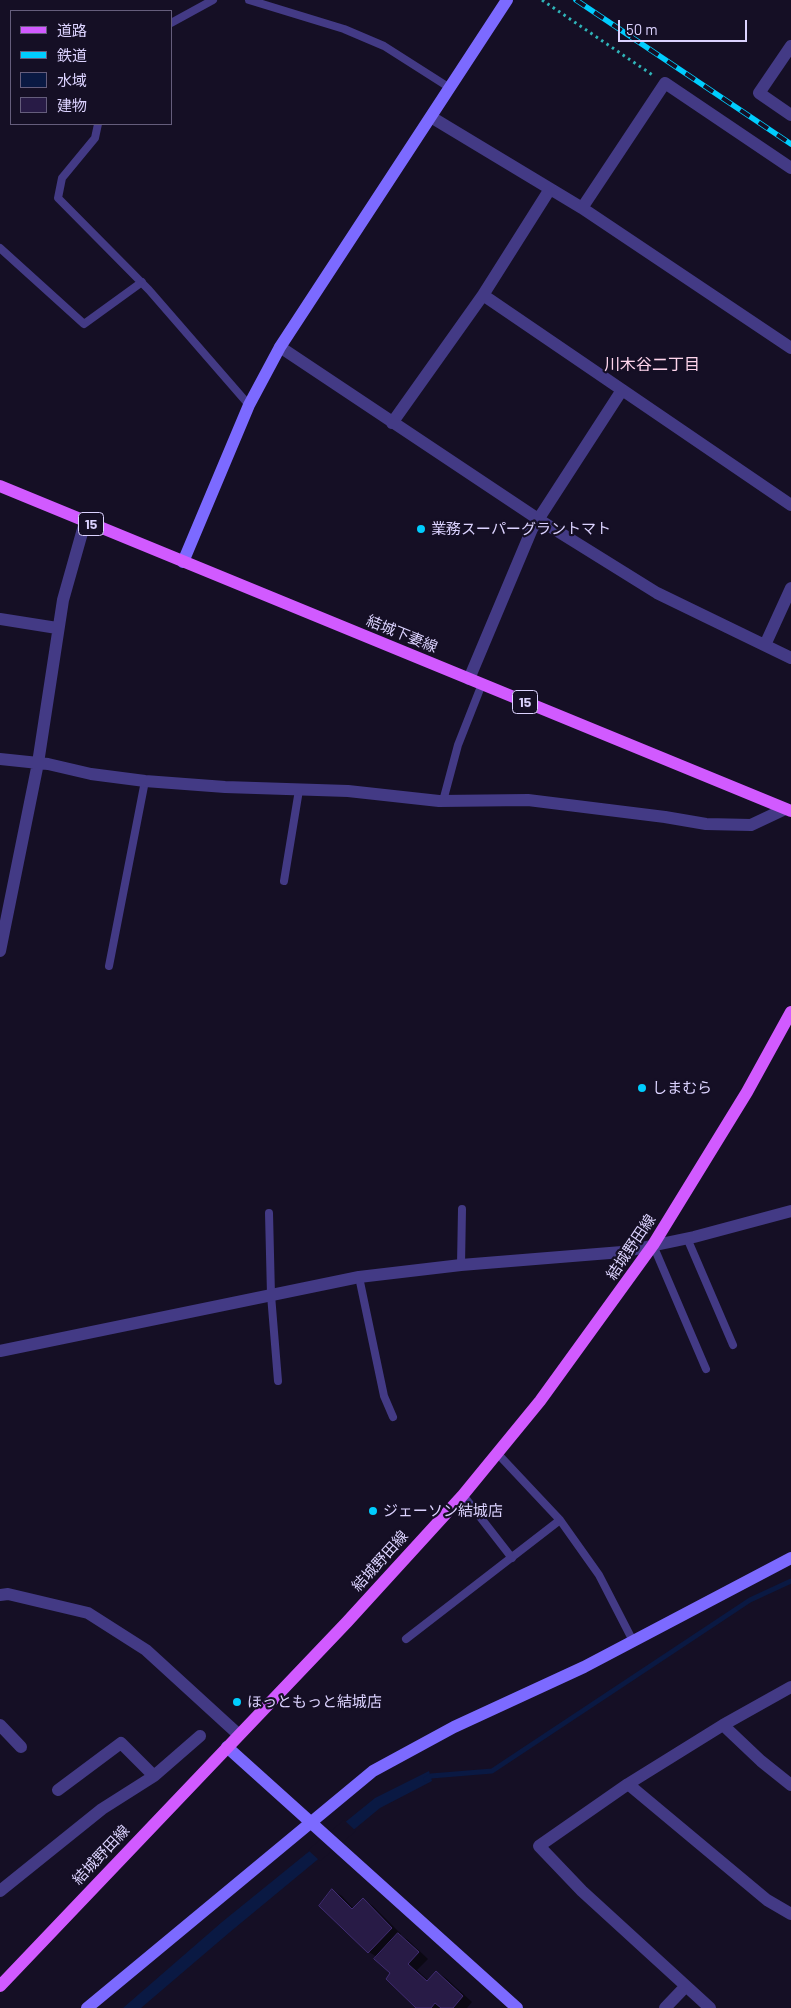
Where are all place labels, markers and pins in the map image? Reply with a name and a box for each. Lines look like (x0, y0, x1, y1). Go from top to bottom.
place label: 業務スーパーグラントマト (431, 520, 611, 538)
marker: 業務スーパーグラントマト (415, 523, 427, 535)
place label: しまむら (652, 1079, 712, 1097)
marker: しまむら (636, 1082, 648, 1094)
place label: ジェーソン結城店 (383, 1502, 503, 1520)
marker: ジェーソン結城店 (367, 1505, 379, 1517)
place label: ほっともっと結城店 (247, 1693, 382, 1711)
marker: ほっともっと結城店 (231, 1696, 243, 1708)

